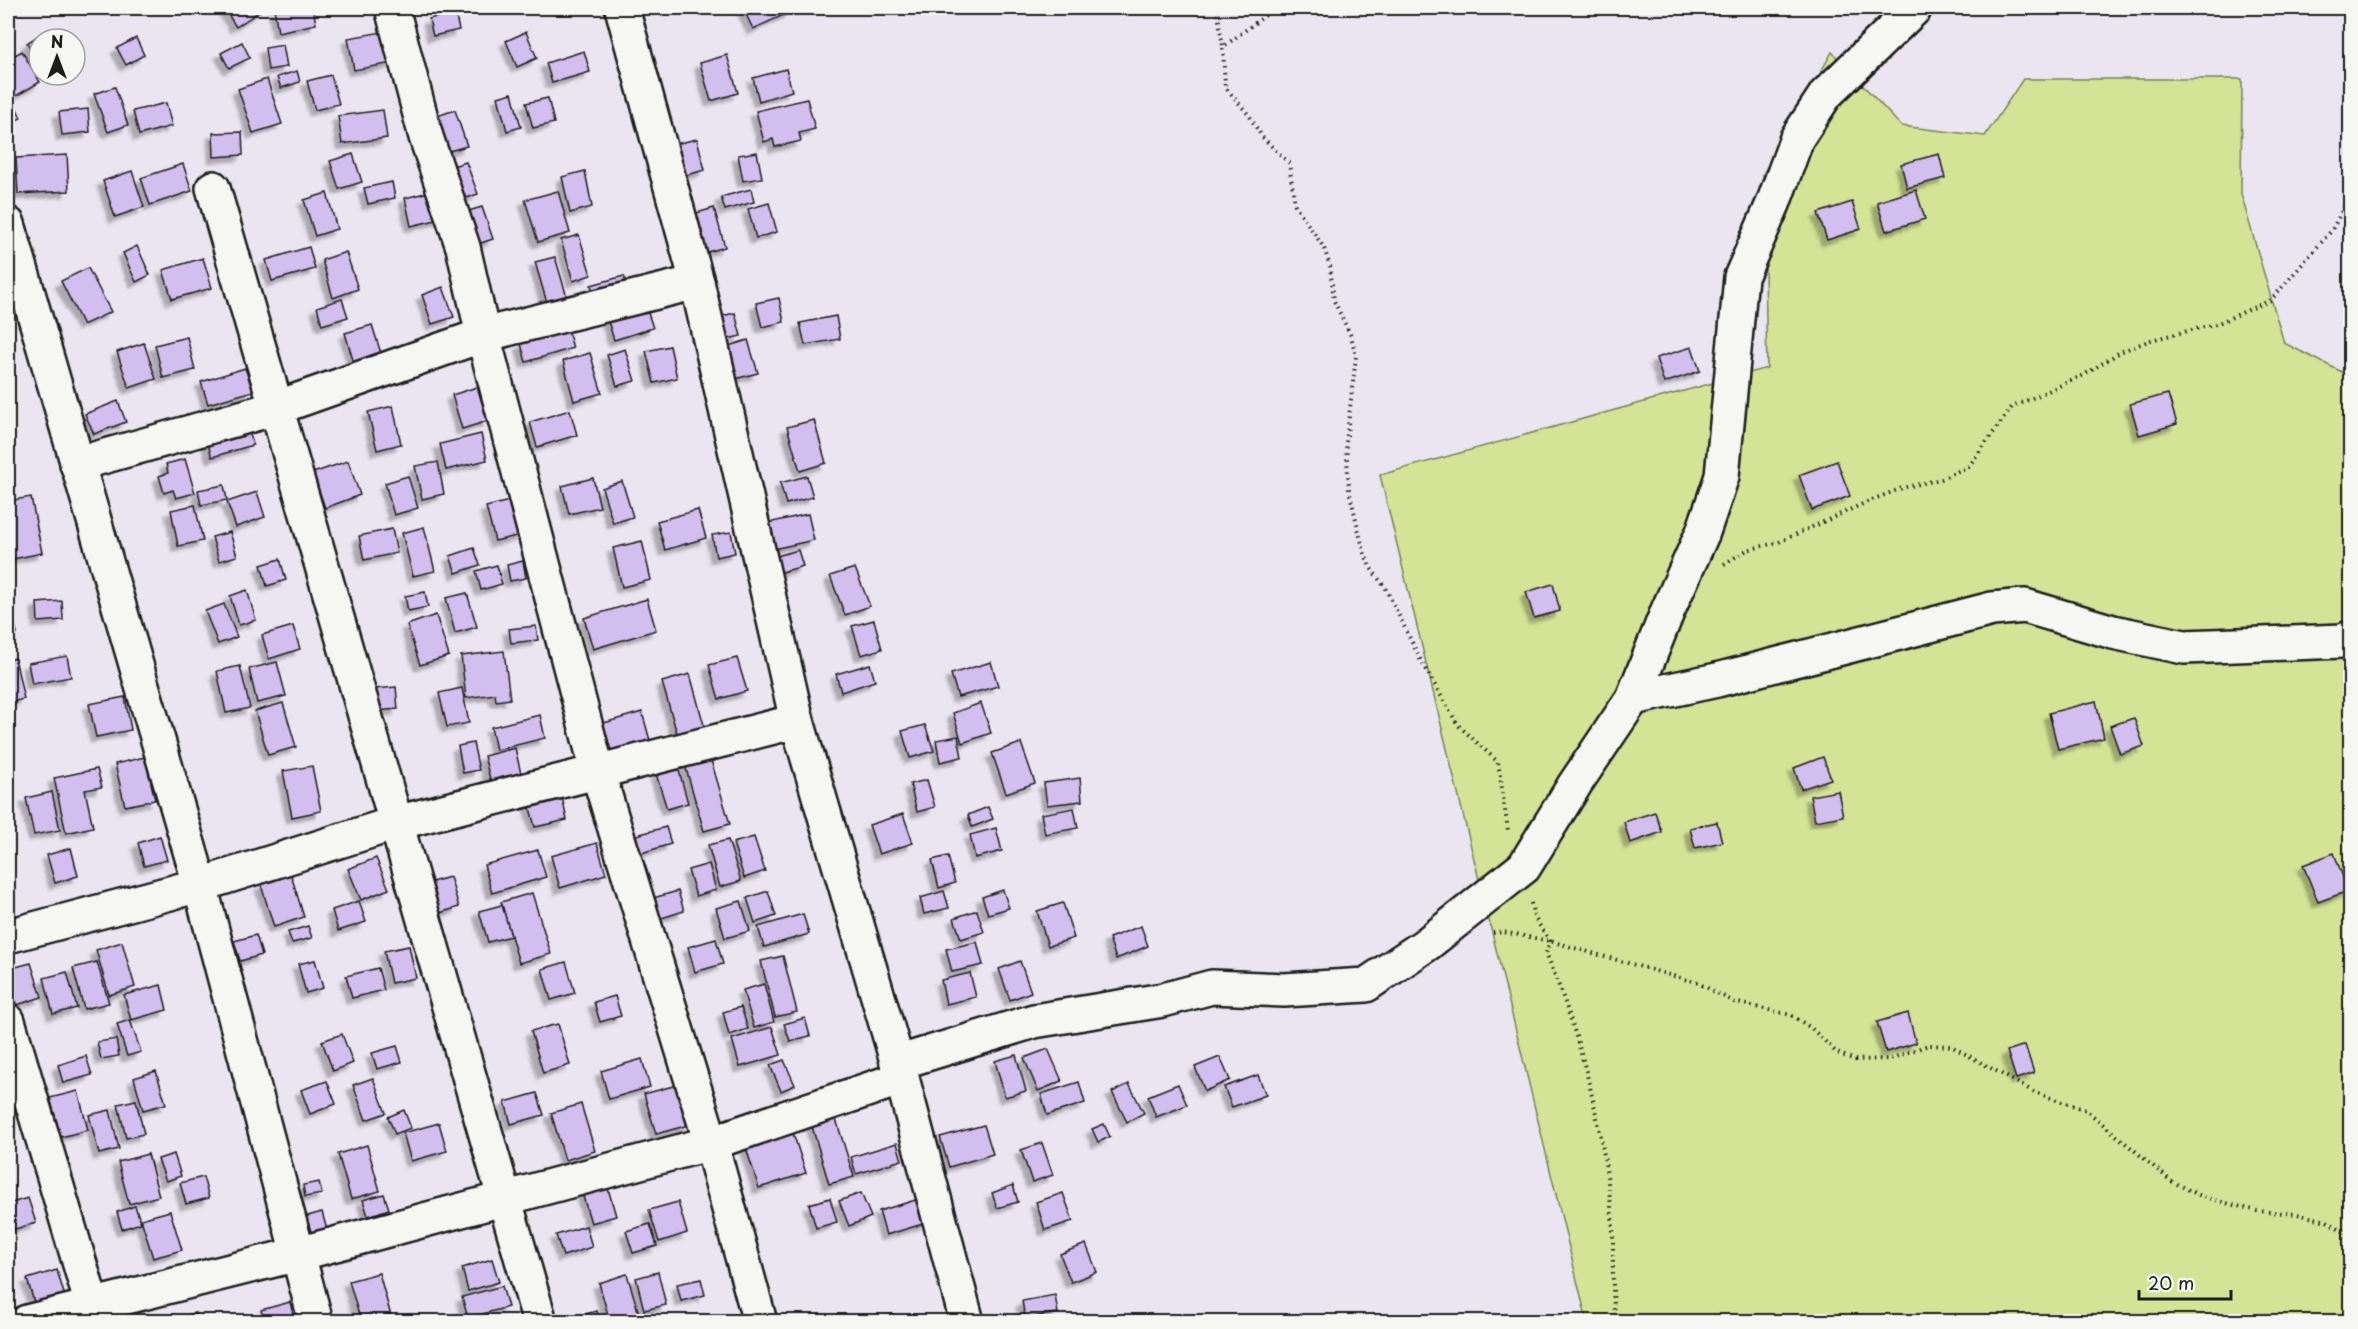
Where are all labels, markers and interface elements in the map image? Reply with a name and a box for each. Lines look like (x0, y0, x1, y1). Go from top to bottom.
north arrow (27, 27, 87, 87)
text: N (51, 29, 63, 53)
scale bar (2139, 1263, 2230, 1301)
text: 20 m (2148, 1269, 2194, 1296)

